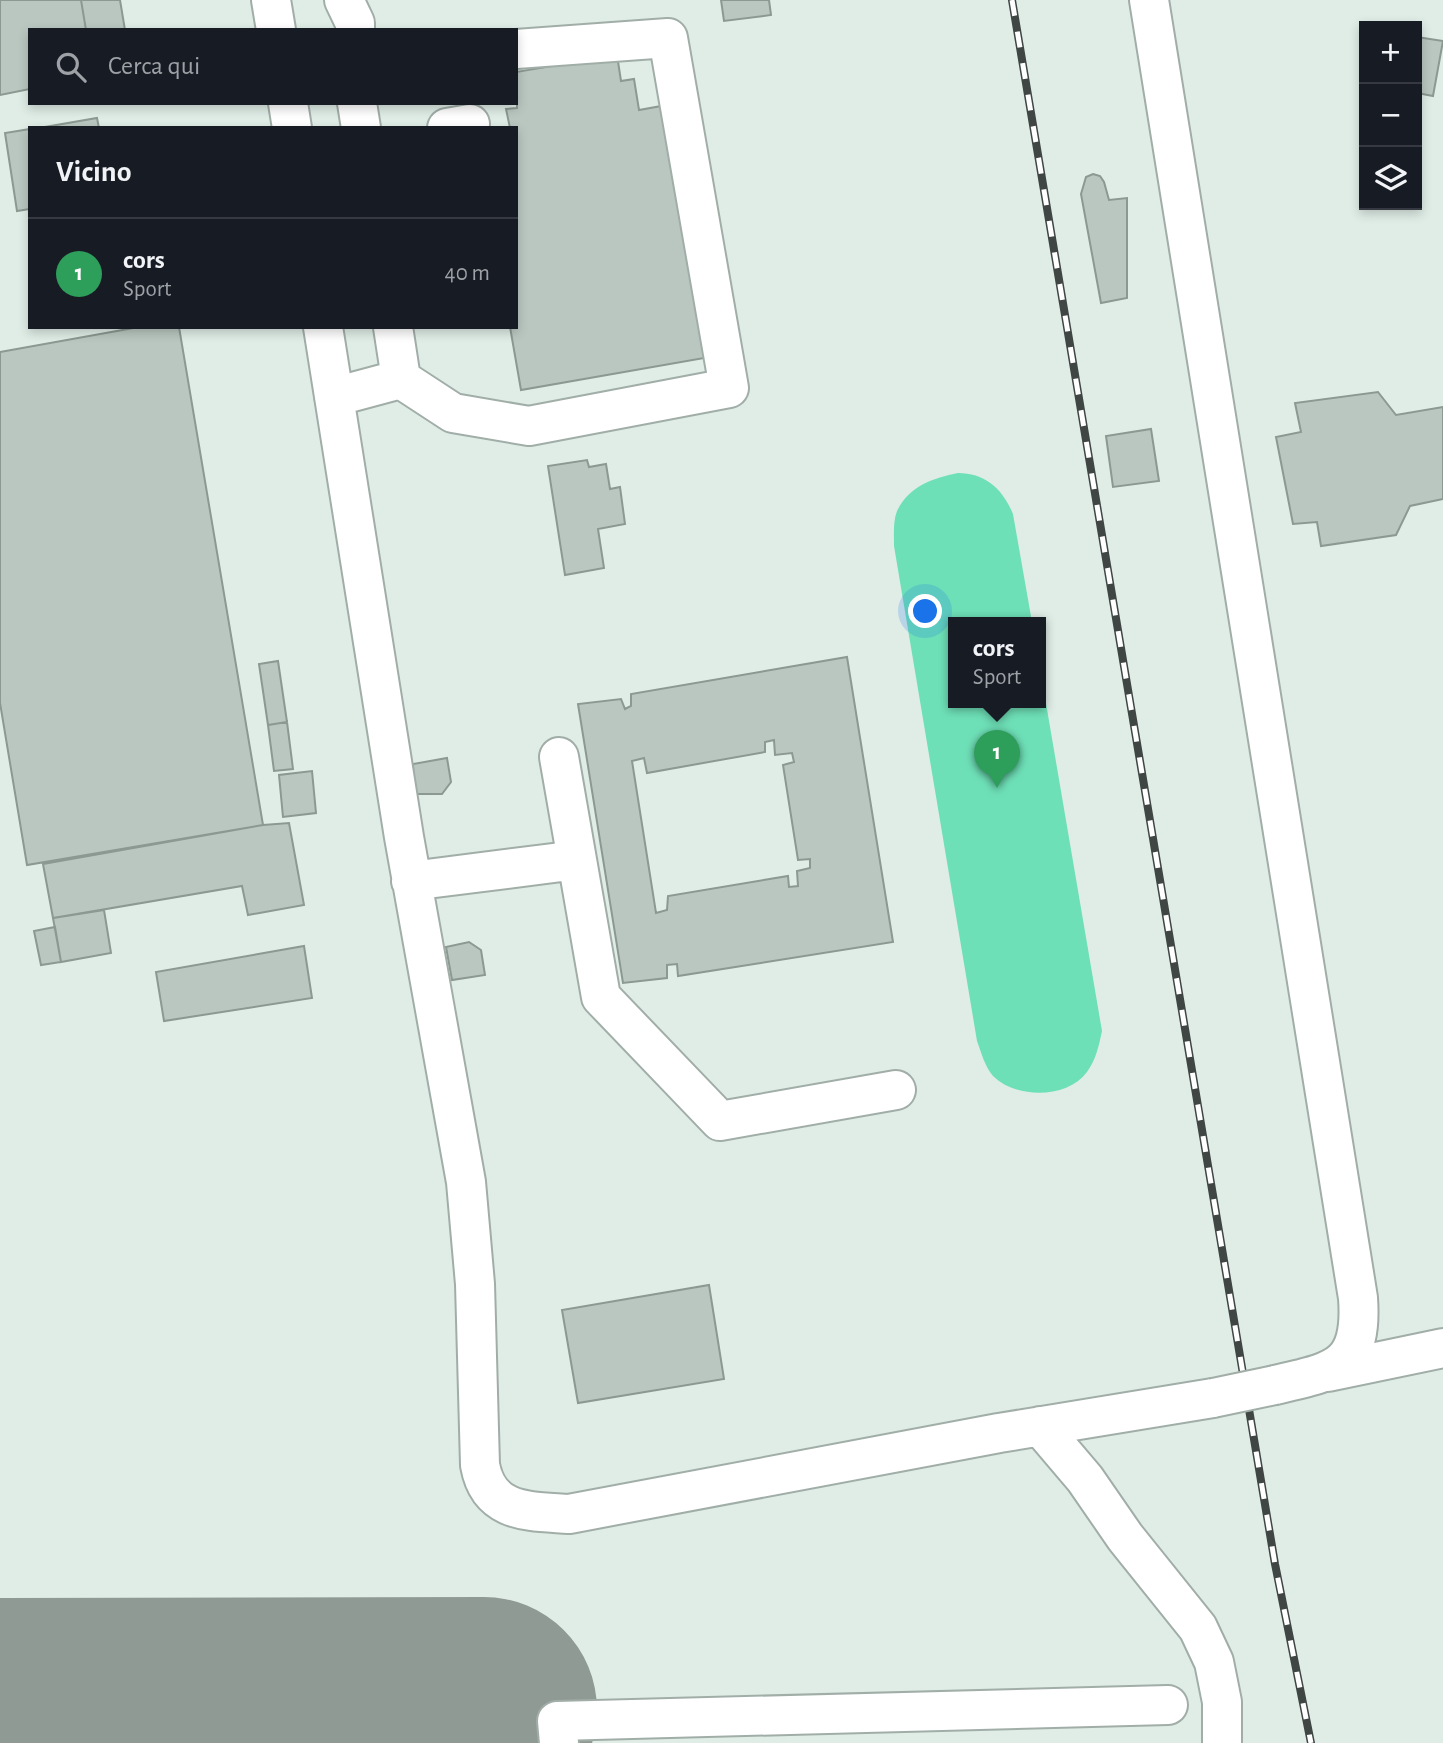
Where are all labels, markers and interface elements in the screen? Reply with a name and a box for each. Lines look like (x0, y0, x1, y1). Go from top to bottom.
map controls (1359, 21, 1422, 210)
button: + (1359, 21, 1422, 84)
search box (28, 28, 518, 105)
icon: search (52, 48, 90, 86)
text: Cerca qui (108, 53, 200, 79)
button: − (1359, 84, 1422, 147)
button: layers (1359, 147, 1422, 210)
text: Vicino (56, 157, 132, 187)
text: cors (123, 247, 165, 273)
text: 1 (75, 262, 83, 285)
text: 40 m (445, 262, 490, 285)
text: Sport (123, 278, 171, 301)
your location (908, 594, 942, 628)
popup (948, 617, 1046, 708)
text: cors (973, 635, 1015, 661)
text: Sport (973, 666, 1021, 689)
pin: 1 (974, 730, 1020, 788)

